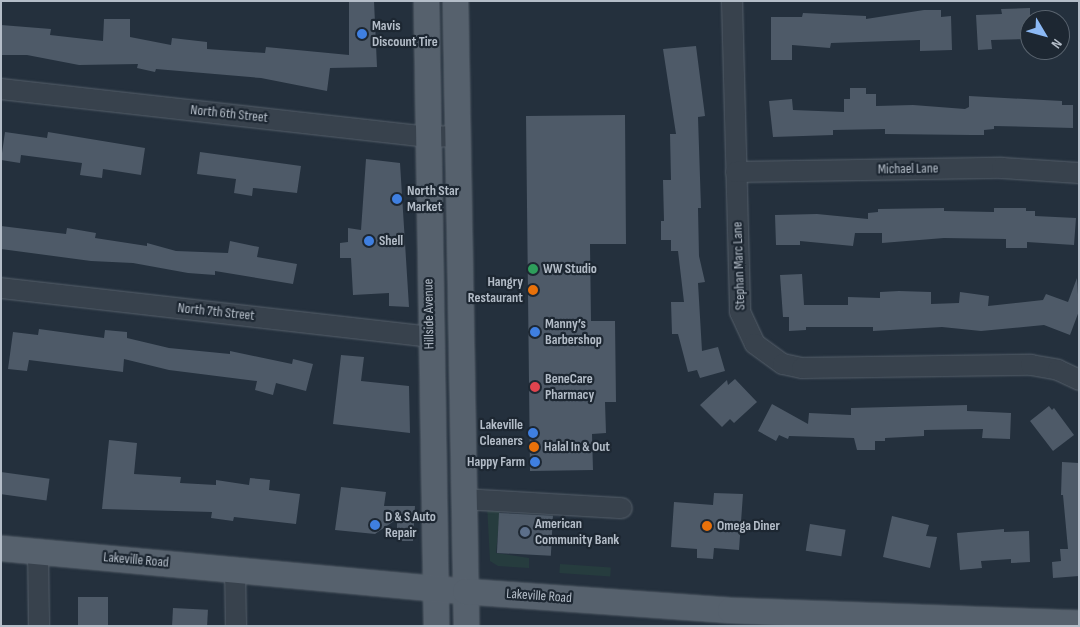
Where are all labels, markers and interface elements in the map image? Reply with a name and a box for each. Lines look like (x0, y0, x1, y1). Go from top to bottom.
north arrow (1020, 10, 1070, 60)
place label: Mavis Discount Tire (372, 18, 438, 50)
marker: Mavis Discount Tire (356, 28, 368, 40)
text: N (1048, 36, 1066, 52)
street label: North 6th Street (189, 102, 269, 126)
street label: Michael Lane (878, 160, 938, 178)
place label: North Star Market (407, 183, 459, 216)
marker: North Star Market (391, 193, 403, 205)
street label: Stephan Marc Lane (729, 221, 749, 311)
place label: Shell (379, 233, 403, 249)
marker: Shell (363, 235, 375, 247)
place label: WW Studio (543, 261, 597, 277)
marker: WW Studio (527, 263, 539, 275)
place label: Hangry Restaurant (468, 274, 523, 306)
street label: Hillside Avenue (420, 279, 438, 349)
marker: Hangry Restaurant (527, 284, 539, 296)
street label: North 7th Street (177, 300, 255, 324)
place label: Manny’s Barbershop (545, 316, 602, 348)
marker: Manny’s Barbershop (529, 326, 541, 338)
place label: BeneCare Pharmacy (545, 371, 594, 404)
marker: BeneCare Pharmacy (529, 381, 541, 393)
place label: Lakeville Cleaners (479, 417, 523, 450)
marker: Lakeville Cleaners (527, 427, 539, 439)
place label: Halal In & Out (544, 439, 610, 455)
marker: Halal In & Out (528, 441, 540, 453)
place label: Happy Farm (467, 454, 525, 470)
marker: Happy Farm (529, 456, 541, 468)
place label: D & S Auto Repair (385, 509, 436, 542)
place label: American Community Bank (535, 516, 619, 548)
place label: Omega Diner (717, 518, 780, 534)
marker: D & S Auto Repair (369, 519, 381, 531)
marker: Omega Diner (701, 520, 713, 532)
marker: American Community Bank (519, 526, 531, 538)
street label: Lakeville Road (103, 549, 169, 571)
street label: Lakeville Road (506, 585, 572, 607)

